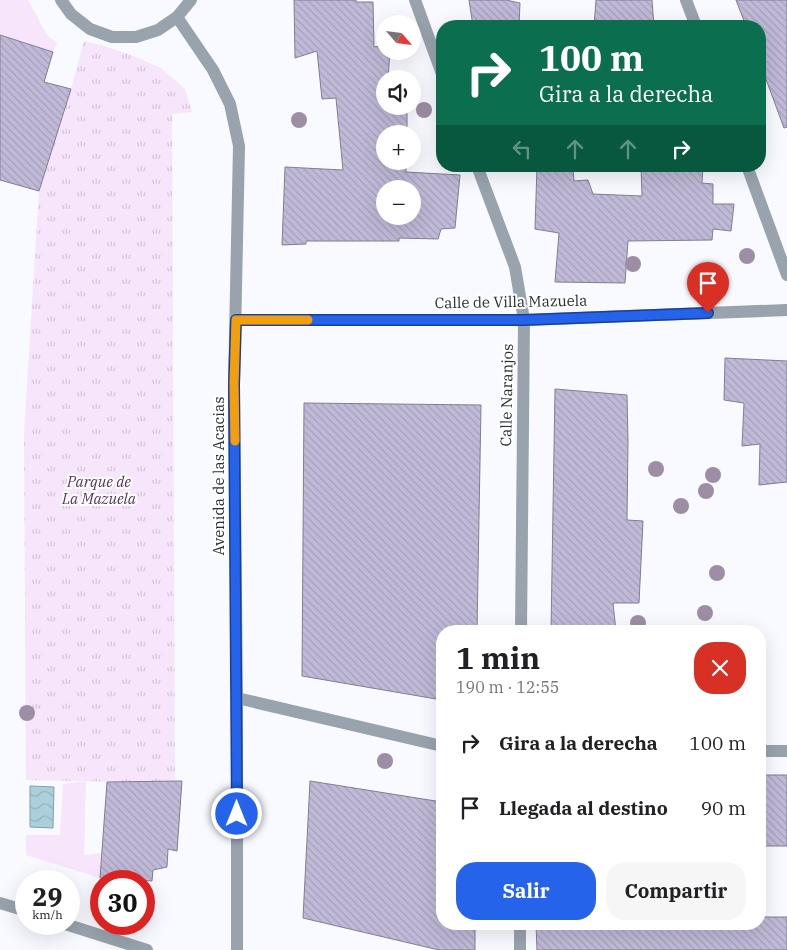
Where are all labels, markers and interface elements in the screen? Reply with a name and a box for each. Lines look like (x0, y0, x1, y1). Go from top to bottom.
north arrow (376, 15, 421, 60)
map controls (376, 15, 421, 225)
text: 100 m (539, 35, 644, 81)
icon: right (456, 40, 521, 105)
button: sound (376, 70, 421, 115)
text: Gira a la derecha (539, 79, 713, 108)
button: + (376, 125, 421, 170)
icon: left (508, 135, 536, 163)
icon: ahead (561, 135, 589, 163)
icon: ahead (614, 135, 642, 163)
icon: right (667, 135, 695, 163)
button: − (376, 180, 421, 225)
pin (687, 262, 729, 313)
icon: arrive (694, 269, 722, 297)
street label: Calle de Villa Mazuela (434, 291, 588, 312)
street label: Calle Naranjos (496, 343, 517, 447)
street label: Avenida de las Acacias (209, 396, 228, 556)
park label: Parque de La Mazuela (61, 472, 137, 508)
text: 1 min (456, 638, 540, 677)
button: close (694, 642, 746, 694)
text: 190 m · 12:55 (456, 677, 559, 697)
icon: right (456, 729, 484, 757)
text: Gira a la derecha (499, 731, 658, 755)
text: 100 m (689, 731, 746, 755)
position arrow (210, 787, 262, 839)
icon: arrive (456, 794, 484, 822)
text: Llegada al destino (499, 796, 668, 820)
text: 90 m (701, 796, 746, 820)
button: Salir (456, 862, 596, 920)
button: Compartir (606, 862, 746, 920)
speed limit sign: 30 (90, 870, 155, 935)
text: 29 (32, 880, 63, 913)
text: km/h (32, 907, 63, 922)

